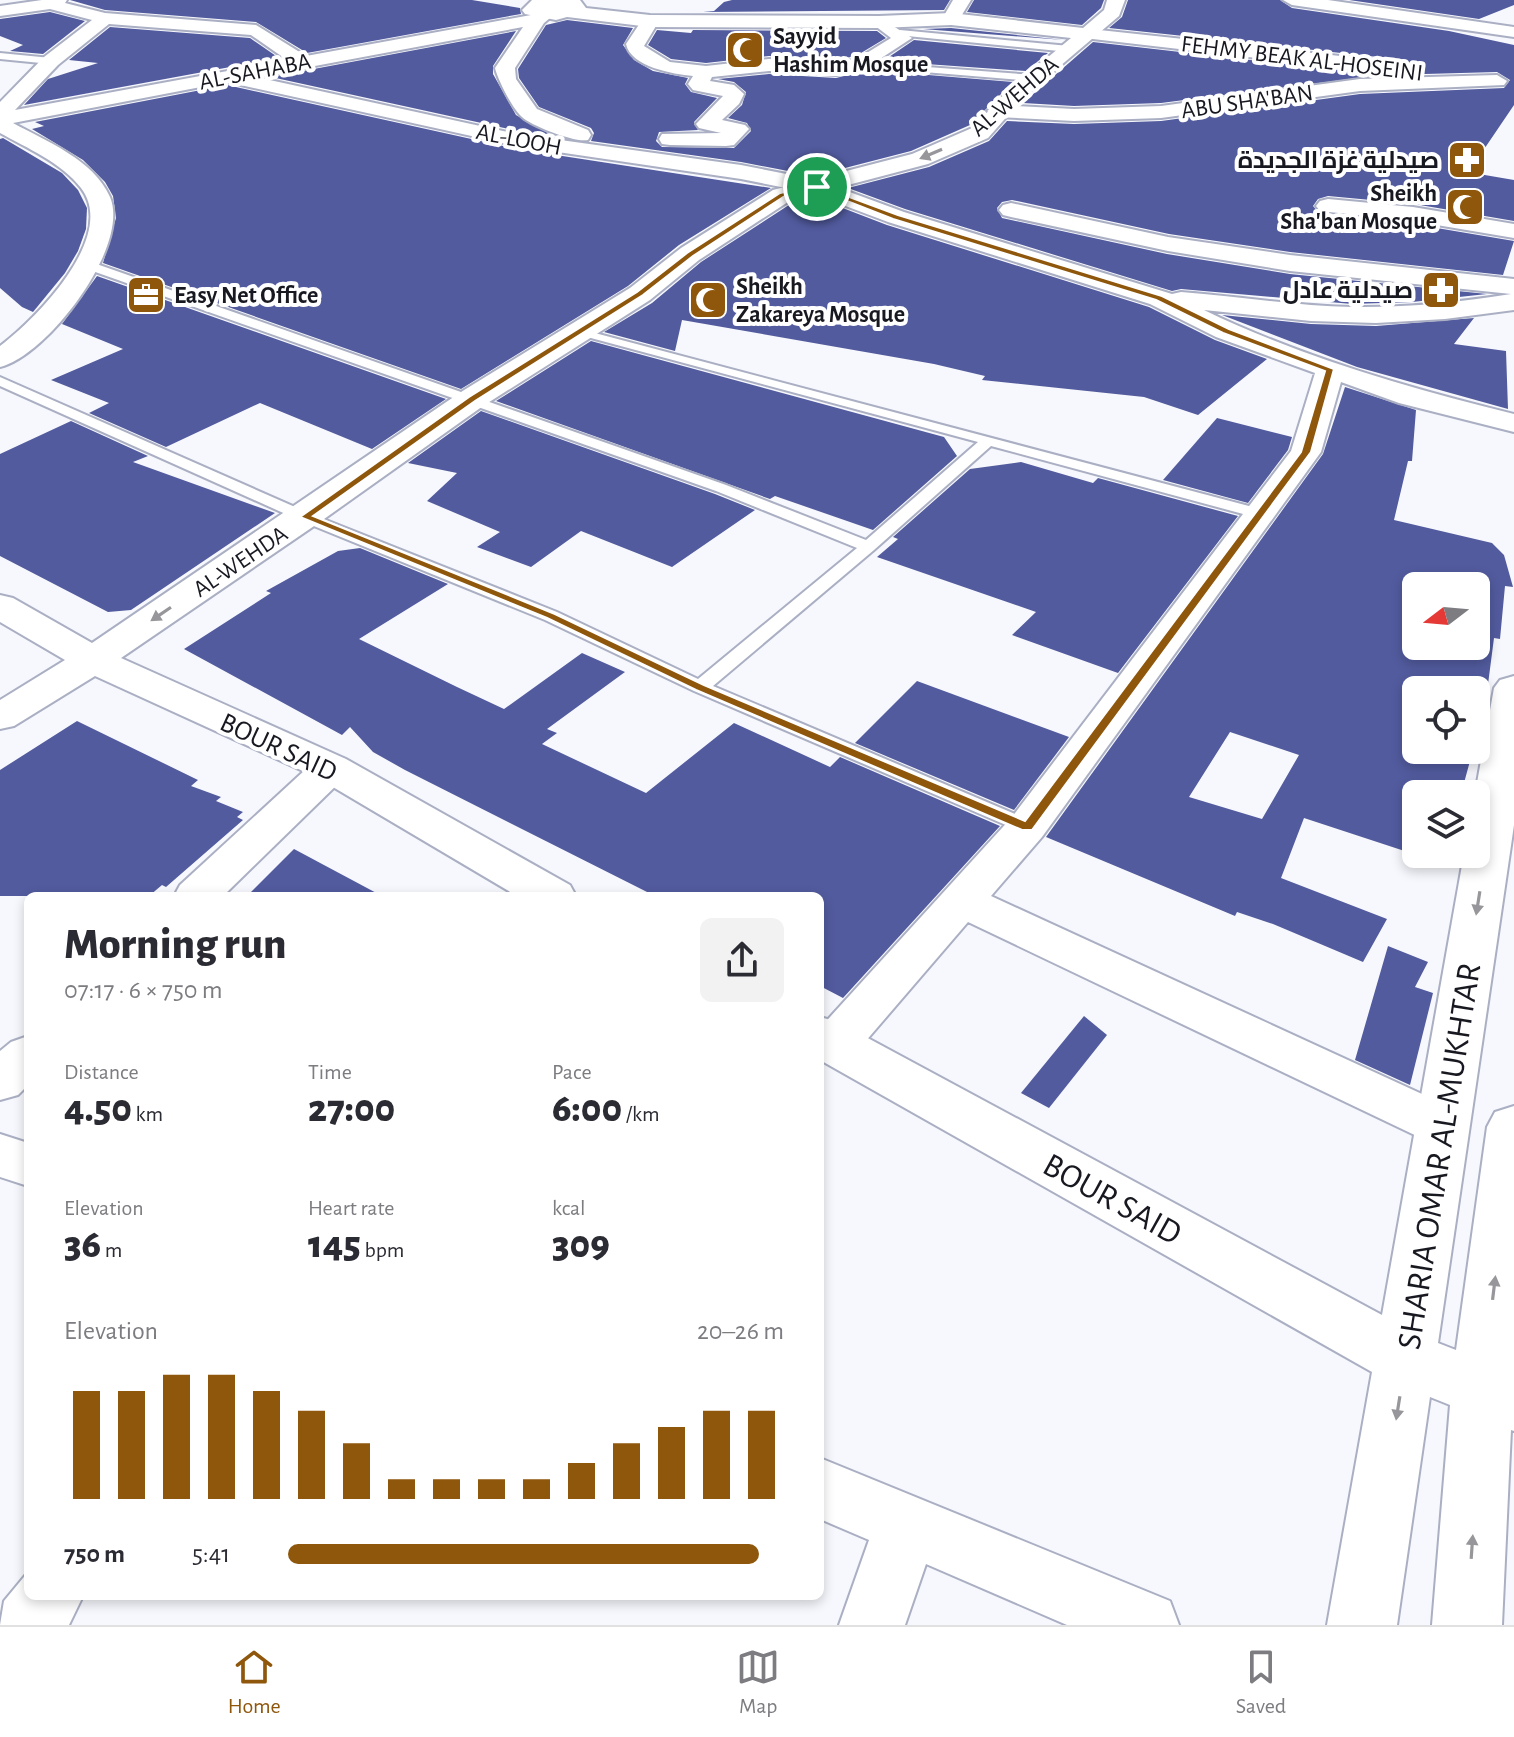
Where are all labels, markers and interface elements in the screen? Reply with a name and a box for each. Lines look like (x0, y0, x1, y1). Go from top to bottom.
place label: Sayyid Hashim Mosque (773, 25, 928, 77)
mosque icon: Sayyid Hashim Mosque (724, 29, 766, 71)
street label: FEHMY BEAK AL-HOSEINI (1180, 32, 1424, 86)
street label: AL-SAHABA (197, 49, 313, 95)
street label: AL-WEHDA (966, 52, 1063, 141)
street label: ABU SHA'BAN (1180, 81, 1315, 123)
street label: AL-LOOH (474, 120, 564, 160)
pharmacy icon: صيدلية غزة الجديدة (1446, 139, 1488, 181)
one-way arrow (919, 147, 943, 160)
place label: صيدلية غزة الجديدة (1238, 149, 1439, 174)
pin (783, 153, 851, 221)
icon: arrive (795, 165, 839, 209)
place label: Sheikh Sha'ban Mosque (1280, 182, 1437, 234)
mosque icon: Sheikh Sha'ban Mosque (1444, 186, 1486, 228)
pharmacy icon: صيدلية عادل (1420, 269, 1462, 311)
office icon: Easy Net Office (125, 274, 167, 316)
place label: Sheikh Zakareya Mosque (736, 275, 905, 327)
mosque icon: Sheikh Zakareya Mosque (687, 279, 729, 321)
place label: صيدلية عادل (1283, 279, 1413, 304)
place label: Easy Net Office (174, 284, 318, 308)
street label: AL-WEHDA (189, 522, 292, 602)
north arrow (1402, 572, 1490, 660)
map controls (1402, 572, 1490, 868)
one-way arrow (151, 606, 172, 621)
button: locate (1402, 676, 1490, 764)
street label: BOUR SAID (215, 709, 341, 787)
button: layers (1402, 780, 1490, 868)
one-way arrow (1471, 891, 1483, 916)
button: share (700, 918, 784, 1002)
text: Morning run (64, 923, 287, 967)
street label: SHARIA OMAR AL-MUKHTAR (1393, 961, 1487, 1352)
text: 07:17 · 6 × 750 m (64, 977, 223, 1003)
text: Distance (64, 1061, 139, 1083)
text: Time (308, 1061, 352, 1083)
text: Pace (552, 1061, 592, 1083)
text: 4.50 (64, 1089, 132, 1129)
text: 27:00 (308, 1089, 395, 1129)
text: 6:00 (552, 1089, 622, 1129)
text: km (132, 1103, 163, 1125)
text: /km (622, 1103, 660, 1125)
street label: BOUR SAID (1037, 1148, 1187, 1252)
text: Elevation (64, 1197, 144, 1219)
text: Heart rate (308, 1197, 394, 1219)
text: kcal (552, 1197, 586, 1219)
text: 36 (64, 1225, 101, 1265)
text: 145 (308, 1225, 361, 1265)
text: 309 (552, 1225, 610, 1265)
text: m (101, 1239, 122, 1261)
text: bpm (361, 1239, 404, 1261)
one-way arrow (1488, 1275, 1501, 1300)
text: Elevation (64, 1318, 158, 1344)
text: 20–26 m (697, 1318, 784, 1344)
one-way arrow (1391, 1396, 1403, 1421)
one-way arrow (1466, 1534, 1479, 1559)
text: 750 m (64, 1541, 125, 1567)
text: 5:41 (192, 1541, 230, 1567)
tab: Home (228, 1645, 281, 1719)
tab: Map (736, 1645, 780, 1719)
tab: Saved (1236, 1645, 1286, 1719)

